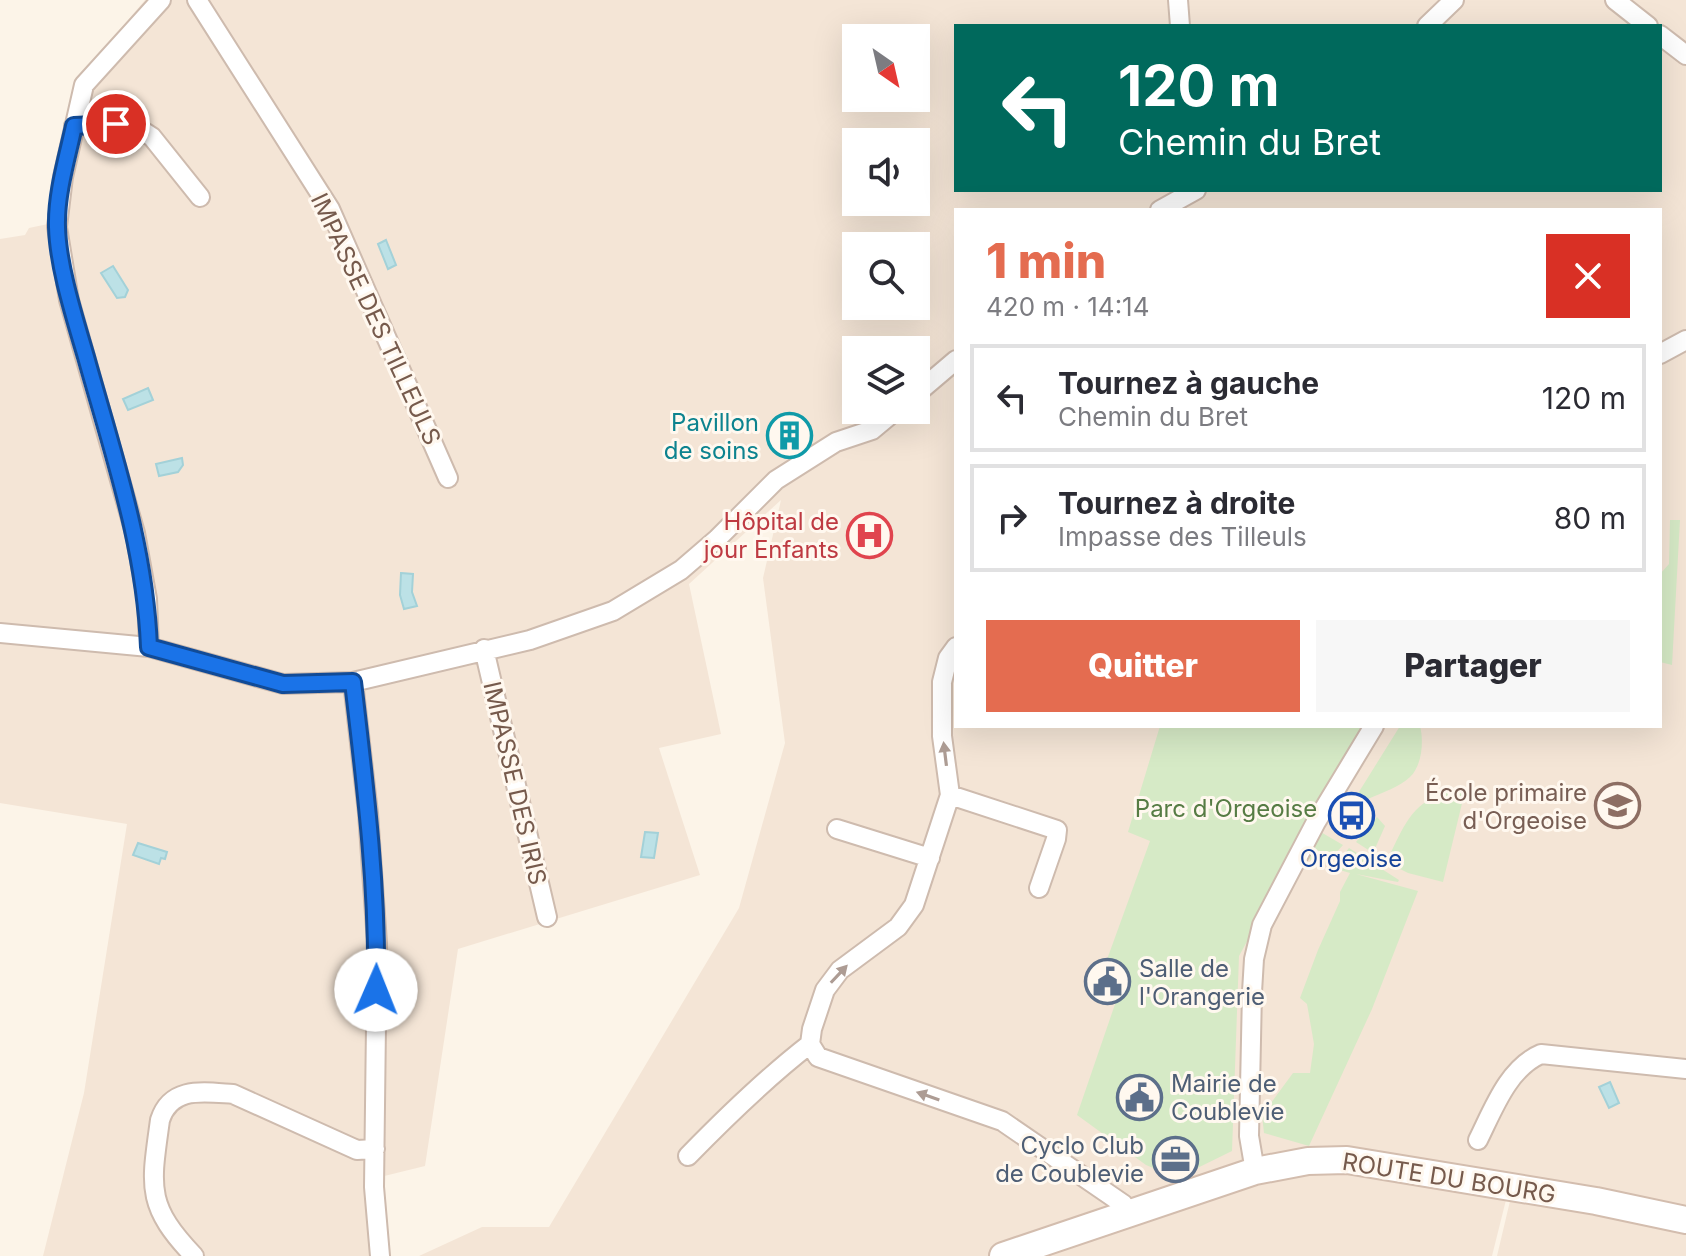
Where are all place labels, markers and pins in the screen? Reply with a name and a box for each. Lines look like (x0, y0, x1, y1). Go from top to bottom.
pin (82, 90, 150, 158)
place label: Pavillon de soins (664, 408, 759, 465)
building icon: Pavillon de soins (766, 412, 814, 460)
place label: Hôpital de jour Enfants (703, 507, 839, 564)
hospital icon: Hôpital de jour Enfants (846, 511, 894, 559)
place label: École primaire d'Orgeoise (1425, 777, 1587, 835)
school or university icon: École primaire d'Orgeoise (1594, 782, 1642, 830)
bus stop icon: Orgeoise (1327, 792, 1375, 840)
place label: Orgeoise (1300, 844, 1402, 873)
place label: Salle de l'Orangerie (1139, 954, 1265, 1011)
public building icon: Salle de l'Orangerie (1084, 958, 1132, 1006)
place label: Mairie de Coublevie (1171, 1069, 1284, 1126)
public building icon: Mairie de Coublevie (1116, 1073, 1164, 1121)
place label: Cyclo Club de Coublevie (995, 1131, 1144, 1188)
office icon: Cyclo Club de Coublevie (1151, 1135, 1199, 1183)

